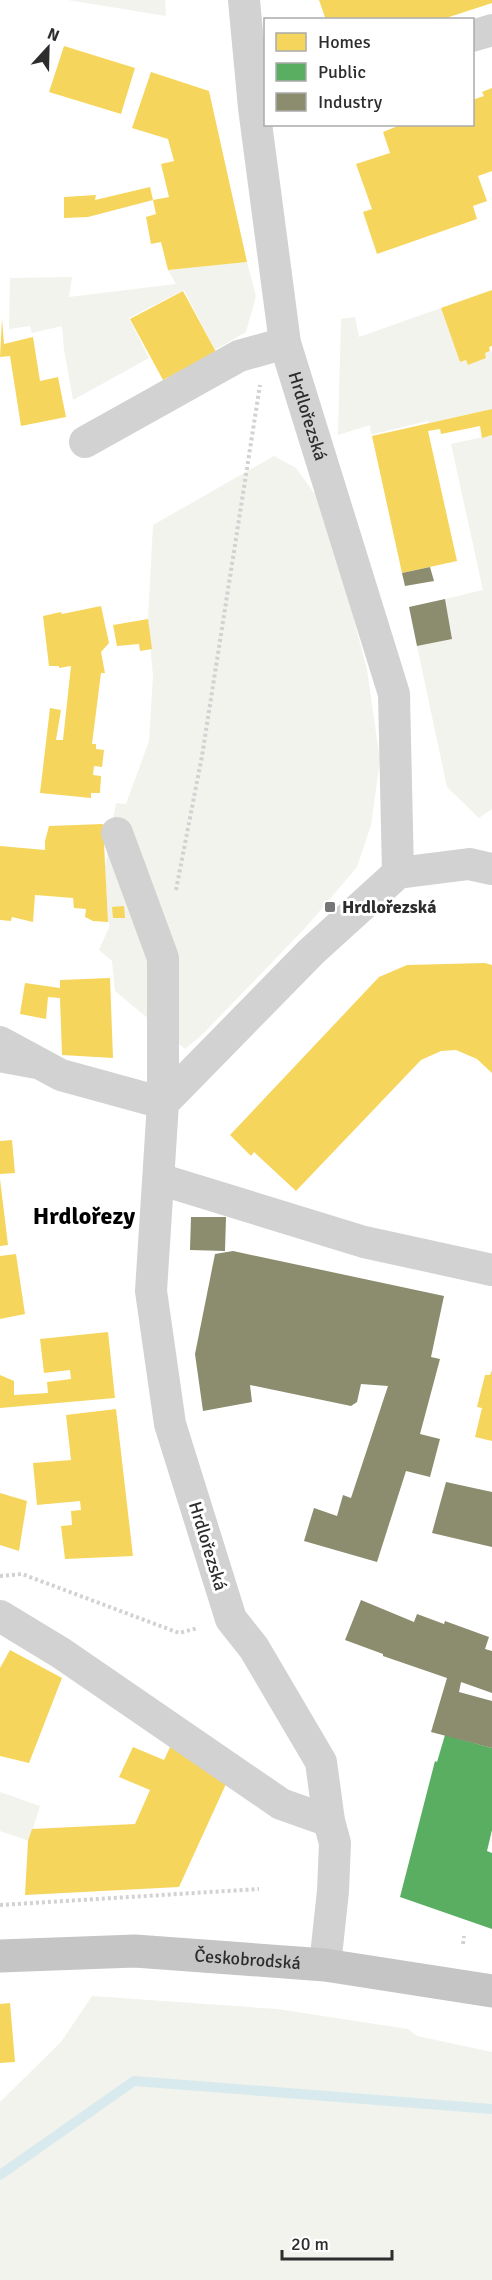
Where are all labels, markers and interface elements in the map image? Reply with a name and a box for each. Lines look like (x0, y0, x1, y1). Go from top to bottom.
north arrow (18, 18, 78, 78)
legend (264, 18, 474, 126)
text: N (44, 24, 62, 46)
text: Homes (318, 31, 371, 53)
text: Public (318, 61, 366, 83)
text: Industry (318, 91, 383, 113)
street label: Hrdlořezská (284, 369, 332, 463)
place label: Hrdlořezská (342, 896, 436, 918)
marker: Hrdlořezská (323, 900, 337, 914)
district label: Hrdlořezy (33, 1201, 135, 1231)
street label: Hrdlořezská (184, 1499, 232, 1593)
street label: Českobrodská (194, 1944, 302, 1974)
scale bar (282, 2223, 392, 2261)
text: 20 m (291, 2233, 329, 2255)

